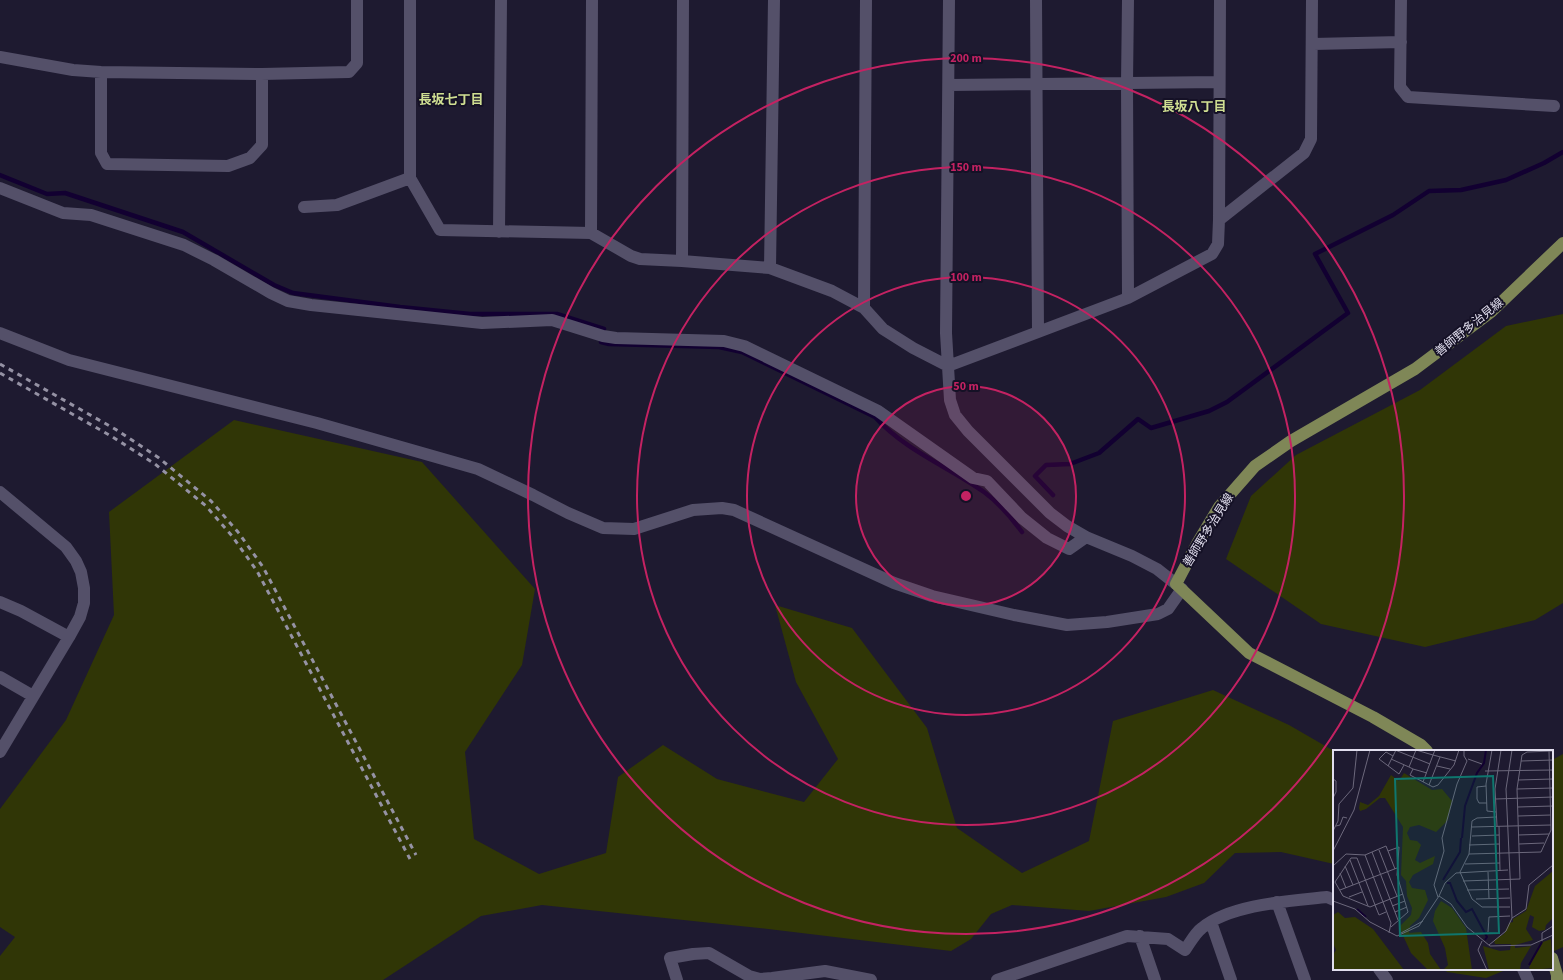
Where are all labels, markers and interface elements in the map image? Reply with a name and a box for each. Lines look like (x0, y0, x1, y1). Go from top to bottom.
text: 200 m (950, 50, 982, 67)
district label: 長坂七丁目 (418, 91, 484, 109)
district label: 長坂八丁目 (1161, 98, 1227, 116)
text: 150 m (950, 159, 982, 176)
text: 100 m (950, 269, 982, 286)
street label: 善師野多治見線 (1431, 294, 1507, 360)
text: 50 m (953, 378, 979, 395)
centre of rings (959, 489, 973, 503)
street label: 善師野多治見線 (1179, 490, 1238, 570)
inset map (1333, 750, 1553, 970)

